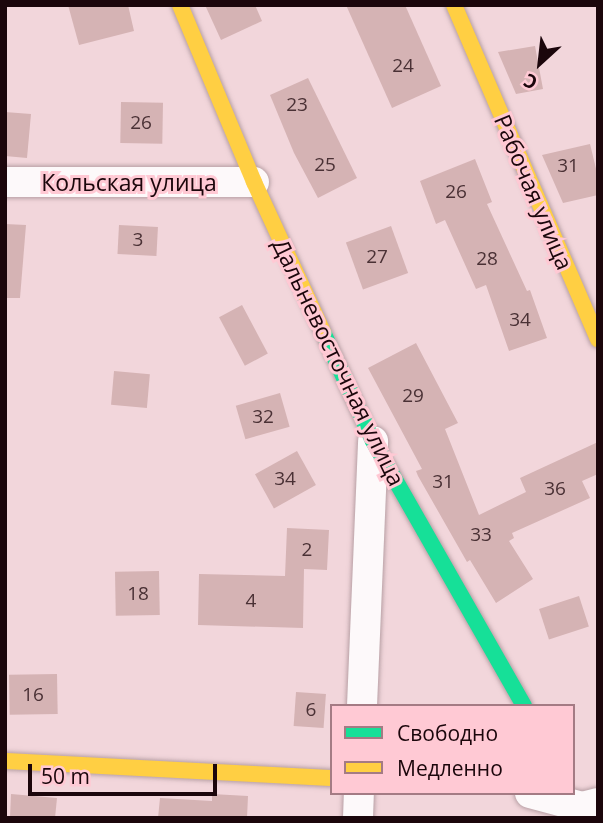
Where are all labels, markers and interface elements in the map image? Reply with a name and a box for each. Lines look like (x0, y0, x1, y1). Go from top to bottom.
north arrow (505, 28, 575, 98)
house number: 24 (392, 55, 414, 77)
text: С (519, 67, 542, 96)
house number: 23 (286, 94, 308, 116)
street label: Рабочая улица (489, 110, 579, 274)
house number: 26 (130, 112, 152, 134)
house number: 25 (314, 154, 336, 176)
house number: 31 (557, 155, 579, 177)
street label: Кольская улица (41, 168, 217, 196)
house number: 26 (445, 181, 467, 203)
house number: 3 (133, 229, 143, 251)
street label: Дальневосточная улица (267, 234, 411, 490)
house number: 27 (366, 246, 388, 268)
house number: 28 (476, 248, 498, 270)
house number: 34 (509, 309, 531, 331)
house number: 29 (402, 385, 424, 407)
house number: 32 (252, 406, 274, 428)
house number: 34 (274, 468, 296, 490)
house number: 31 (432, 471, 454, 493)
house number: 36 (544, 478, 566, 500)
house number: 33 (470, 524, 492, 546)
house number: 2 (302, 539, 312, 561)
house number: 18 (127, 583, 149, 605)
house number: 4 (246, 590, 256, 612)
house number: 16 (22, 684, 44, 706)
house number: 6 (306, 699, 316, 721)
legend (330, 704, 575, 795)
text: Свободно (397, 719, 498, 747)
scale bar (32, 750, 220, 794)
text: Медленно (397, 754, 503, 782)
text: 50 m (41, 762, 90, 790)

